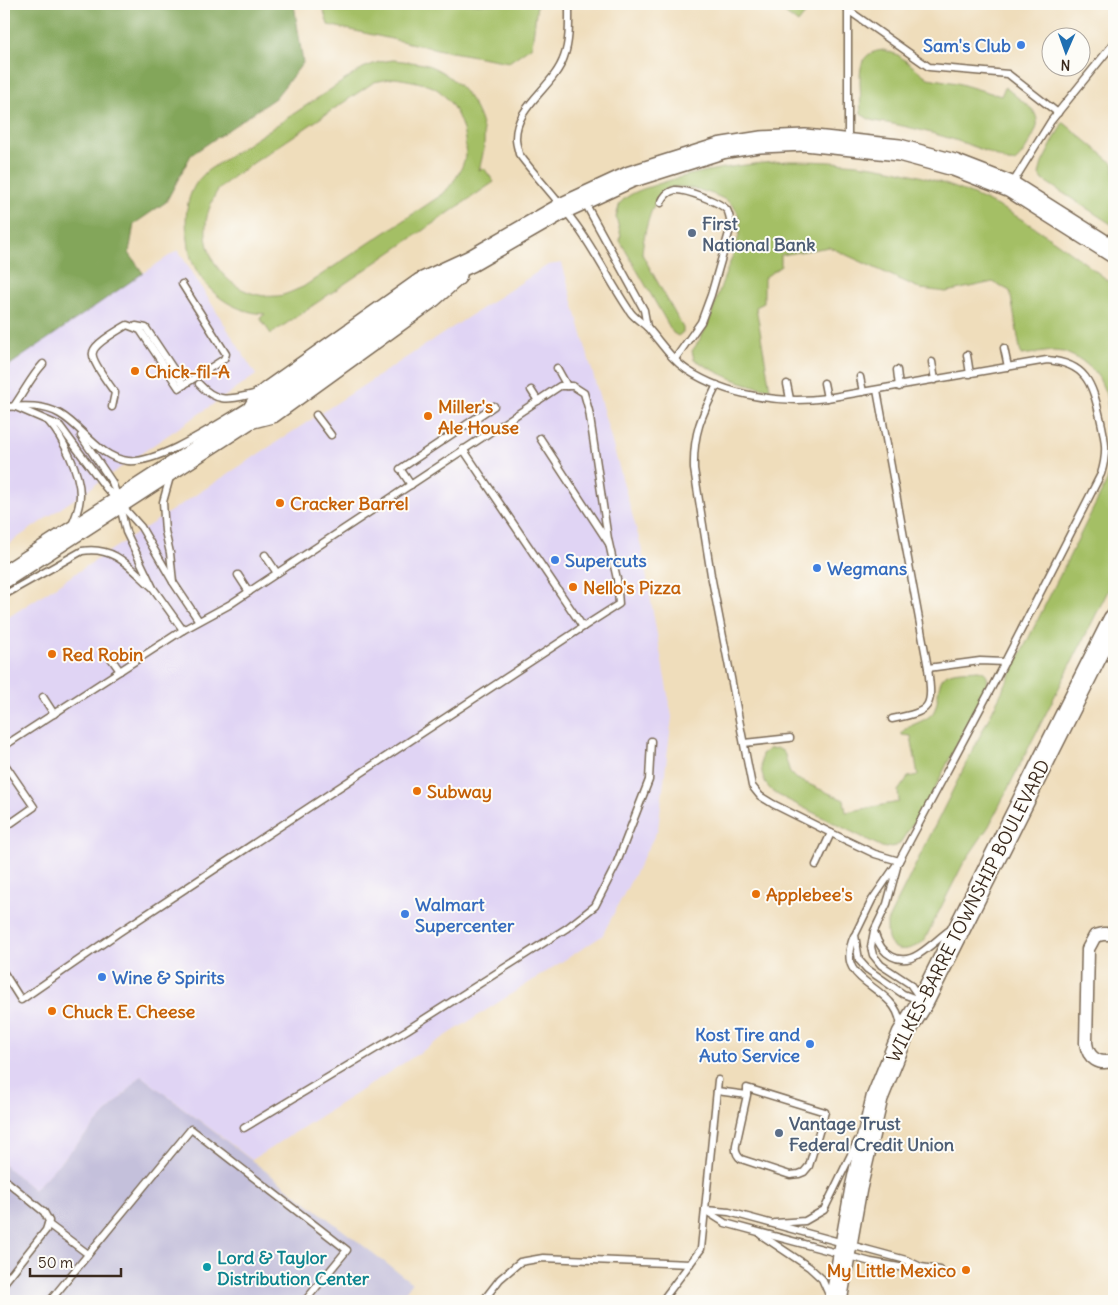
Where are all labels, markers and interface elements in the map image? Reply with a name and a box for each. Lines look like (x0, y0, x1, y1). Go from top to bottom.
north arrow (1040, 28, 1090, 78)
place label: Sam's Club (923, 34, 1011, 57)
marker: Sam's Club (1015, 39, 1027, 51)
text: N (1060, 56, 1071, 74)
place label: First National Bank (702, 212, 815, 256)
marker: First National Bank (686, 227, 698, 239)
place label: Chick-fil-A (145, 360, 230, 383)
marker: Chick-fil-A (129, 365, 141, 377)
place label: Miller's Ale House (438, 395, 519, 439)
marker: Miller's Ale House (422, 410, 434, 422)
place label: Cracker Barrel (290, 492, 409, 515)
marker: Cracker Barrel (274, 497, 286, 509)
place label: Supercuts (565, 549, 647, 572)
marker: Supercuts (549, 554, 561, 566)
place label: Wegmans (827, 557, 907, 580)
marker: Wegmans (811, 562, 823, 574)
place label: Nello's Pizza (583, 576, 681, 599)
marker: Nello's Pizza (567, 581, 579, 593)
place label: Red Robin (62, 643, 144, 666)
marker: Red Robin (46, 648, 58, 660)
street label: WILKES-BARRE TOWNSHIP BOULEVARD (881, 756, 1055, 1066)
place label: Subway (427, 780, 492, 803)
marker: Subway (411, 785, 423, 797)
place label: Applebee's (766, 883, 853, 906)
marker: Applebee's (750, 888, 762, 900)
place label: Walmart Supercenter (415, 893, 515, 937)
marker: Walmart Supercenter (399, 908, 411, 920)
place label: Wine & Spirits (112, 966, 225, 989)
marker: Wine & Spirits (96, 971, 108, 983)
place label: Chuck E. Cheese (62, 1000, 196, 1023)
marker: Chuck E. Cheese (46, 1005, 58, 1017)
place label: Kost Tire and Auto Service (695, 1023, 800, 1067)
marker: Kost Tire and Auto Service (804, 1038, 816, 1050)
place label: Vantage Trust Federal Credit Union (789, 1112, 955, 1156)
marker: Vantage Trust Federal Credit Union (773, 1127, 785, 1139)
scale bar (30, 1245, 121, 1277)
place label: Lord & Taylor Distribution Center (217, 1246, 370, 1290)
text: 50 m (38, 1253, 73, 1272)
place label: My Little Mexico (827, 1259, 956, 1282)
marker: Lord & Taylor Distribution Center (201, 1261, 213, 1273)
marker: My Little Mexico (960, 1264, 972, 1276)

